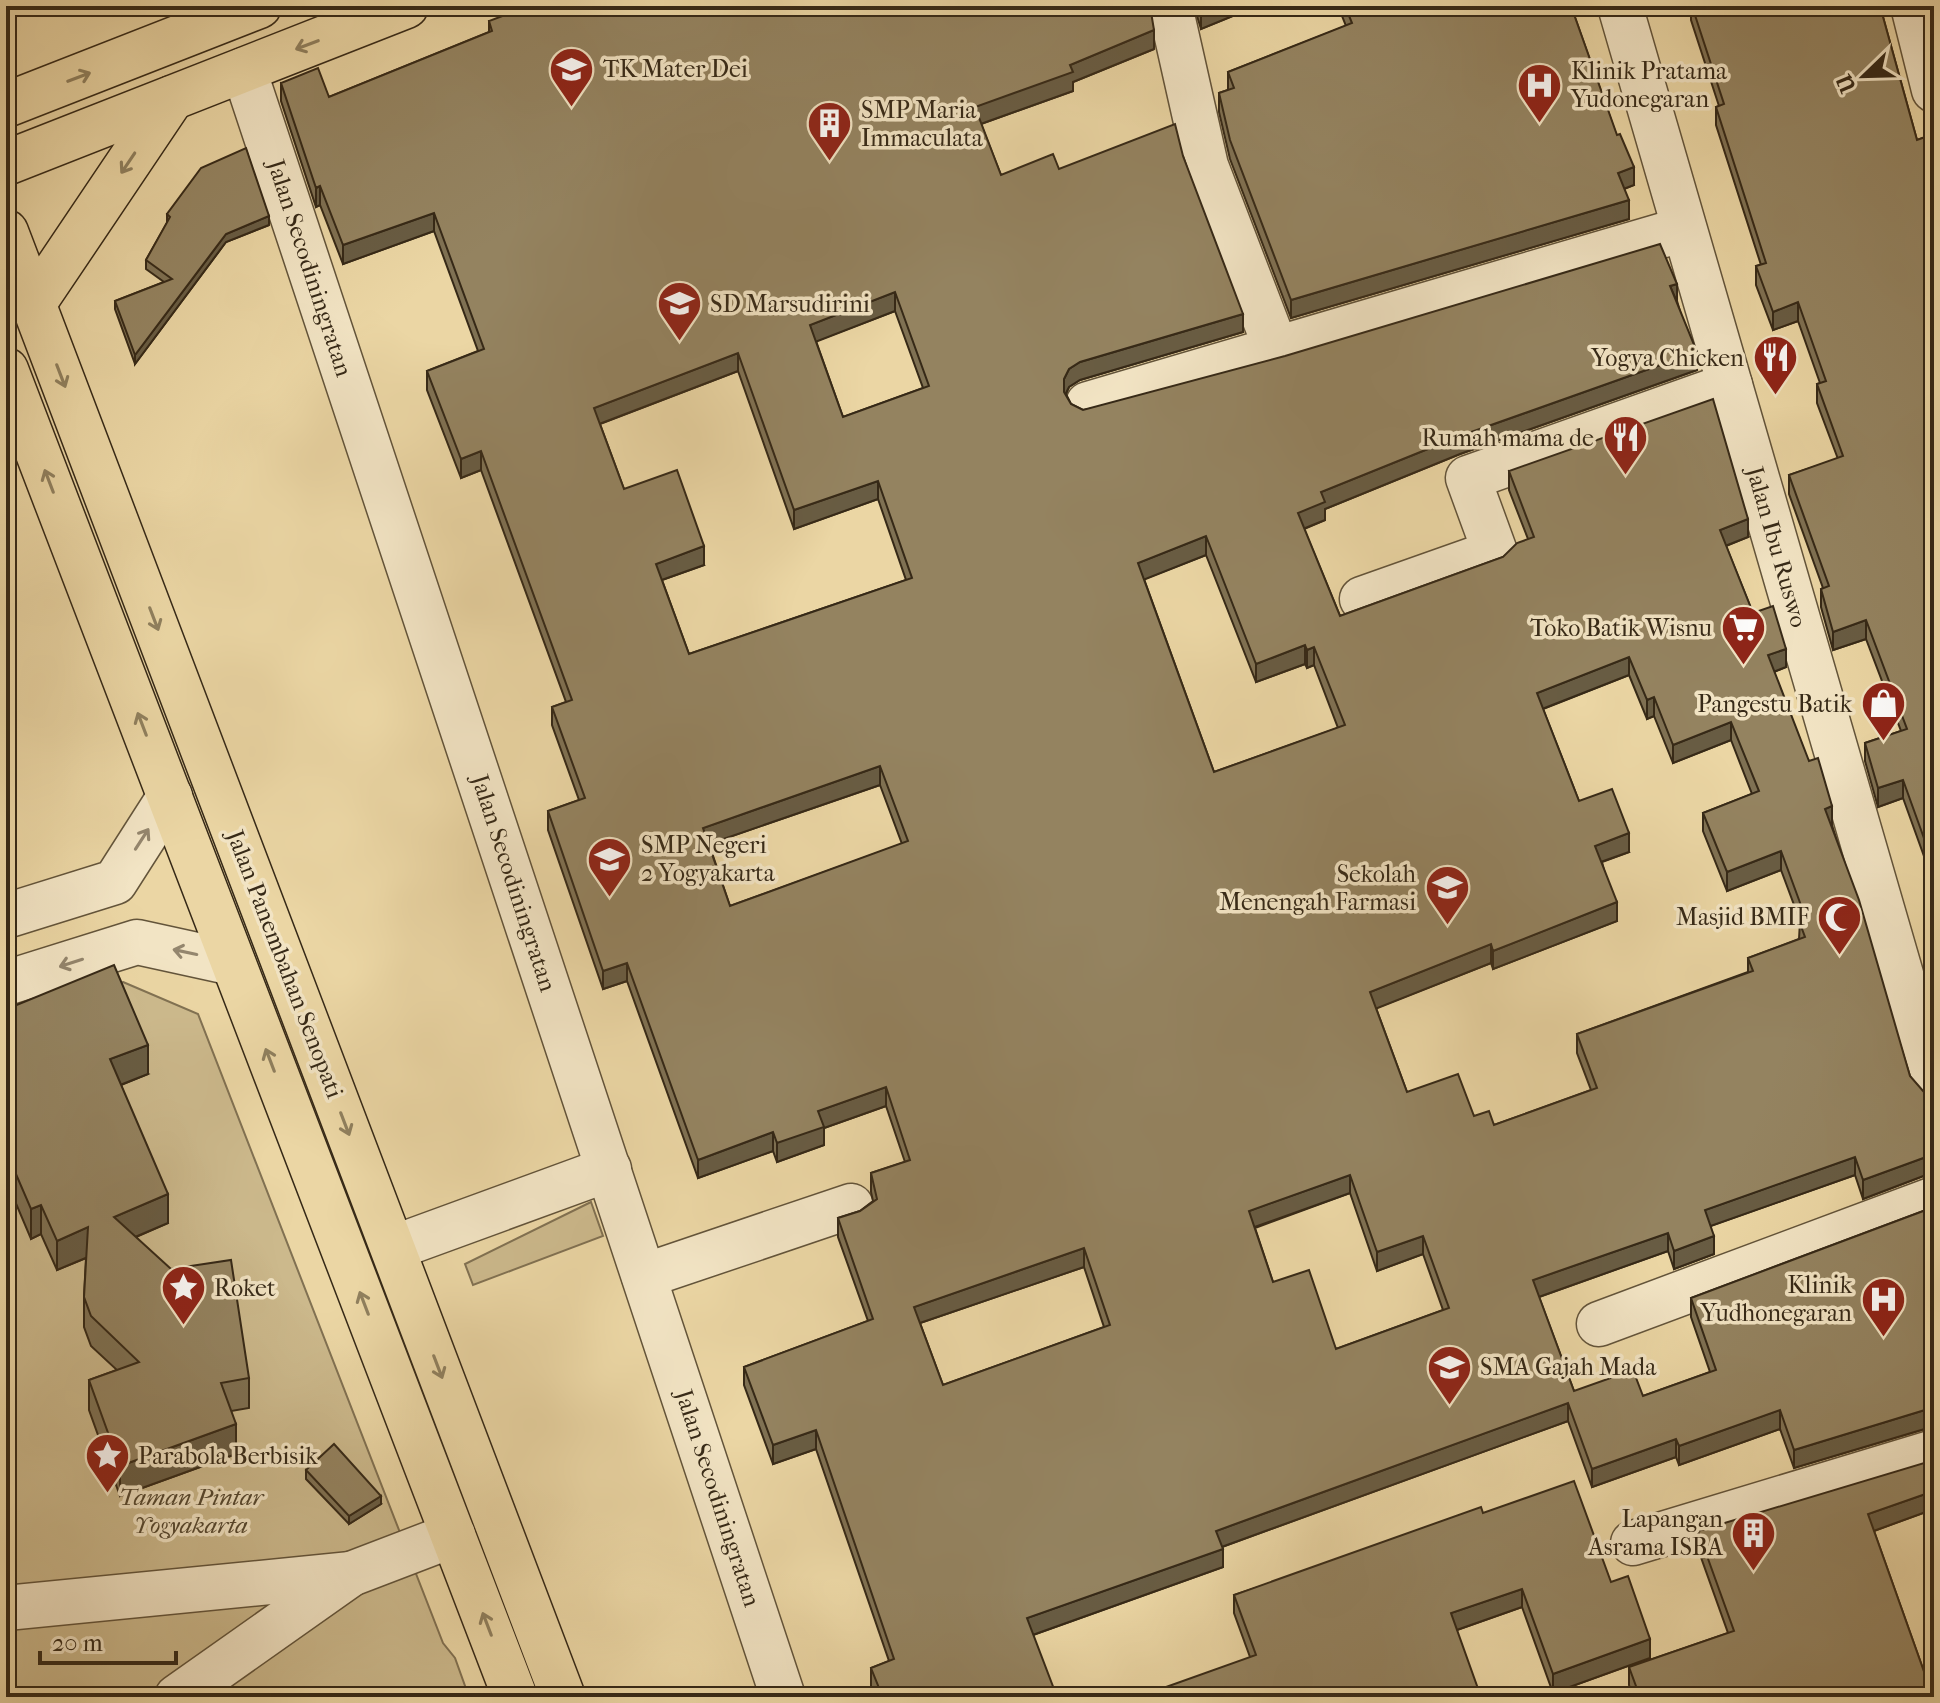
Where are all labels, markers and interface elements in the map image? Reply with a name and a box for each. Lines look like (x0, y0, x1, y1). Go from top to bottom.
north arrow (1824, 36, 1904, 116)
one-way arrow (295, 39, 320, 53)
school or university icon: TK Mater Dei (548, 45, 596, 108)
place label: TK Mater Dei (603, 55, 748, 83)
place label: Klinik Pratama Yudonegaran (1570, 57, 1728, 113)
hospital icon: Klinik Pratama Yudonegaran (1516, 61, 1564, 124)
one-way arrow (66, 69, 91, 83)
text: U (1831, 70, 1862, 97)
place label: SMP Maria Immaculata (861, 96, 984, 152)
building icon: SMP Maria Immaculata (806, 100, 854, 163)
one-way arrow (120, 151, 136, 173)
street label: Jalan Secodiningratan (261, 154, 358, 380)
school or university icon: SD Marsudirini (655, 280, 703, 343)
place label: SD Marsudirini (710, 290, 870, 318)
restaurant icon: Yogya Chicken (1751, 334, 1799, 397)
place label: Yogya Chicken (1590, 344, 1744, 372)
one-way arrow (55, 363, 69, 388)
restaurant icon: Rumah mama de (1601, 414, 1649, 477)
place label: Rumah mama de (1422, 424, 1594, 452)
street label: Jalan Ibu Ruswo (1740, 461, 1813, 631)
one-way arrow (41, 469, 55, 494)
supermarket icon: Toko Batik Wisnu (1719, 604, 1767, 667)
one-way arrow (148, 606, 162, 631)
place label: Toko Batik Wisnu (1530, 614, 1712, 642)
shop icon: Pangestu Batik (1859, 680, 1907, 743)
place label: Pangestu Batik (1697, 690, 1853, 718)
one-way arrow (134, 712, 148, 737)
street label: Jalan Secodiningratan (465, 769, 562, 995)
street label: Jalan Panembahan Senopati (220, 824, 349, 1102)
one-way arrow (135, 828, 151, 851)
place label: SMP Negeri 2 Yogyakarta (641, 831, 776, 887)
school or university icon: SMP Negeri 2 Yogyakarta (586, 835, 634, 898)
place label: Sekolah Menengah Farmasi (1219, 860, 1417, 916)
school or university icon: Sekolah Menengah Farmasi (1423, 864, 1471, 927)
mosque icon: Masjid BMIF (1816, 893, 1864, 956)
place label: Masjid BMIF (1676, 903, 1809, 931)
one-way arrow (173, 944, 198, 959)
one-way arrow (59, 956, 84, 971)
one-way arrow (262, 1048, 277, 1073)
one-way arrow (339, 1111, 354, 1136)
place icon: Roket (159, 1264, 207, 1327)
place label: Klinik Yudhonegaran (1700, 1271, 1853, 1327)
place label: Roket (214, 1274, 276, 1302)
hospital icon: Klinik Yudhonegaran (1859, 1275, 1907, 1338)
one-way arrow (356, 1291, 370, 1316)
school or university icon: SMA Gajah Mada (1425, 1343, 1473, 1406)
place label: SMA Gajah Mada (1480, 1353, 1657, 1381)
one-way arrow (432, 1354, 446, 1379)
street label: Jalan Secodiningratan (669, 1384, 766, 1610)
place icon: Parabola Berbisik (83, 1432, 131, 1495)
place label: Parabola Berbisik (138, 1442, 318, 1470)
park label: Taman Pintar Yogyakarta (119, 1483, 265, 1539)
place label: Lapangan Asrama ISBA (1587, 1505, 1723, 1561)
building icon: Lapangan Asrama ISBA (1730, 1509, 1778, 1572)
one-way arrow (479, 1612, 493, 1637)
scale bar (40, 1615, 176, 1665)
text: 20 m (52, 1629, 103, 1657)

